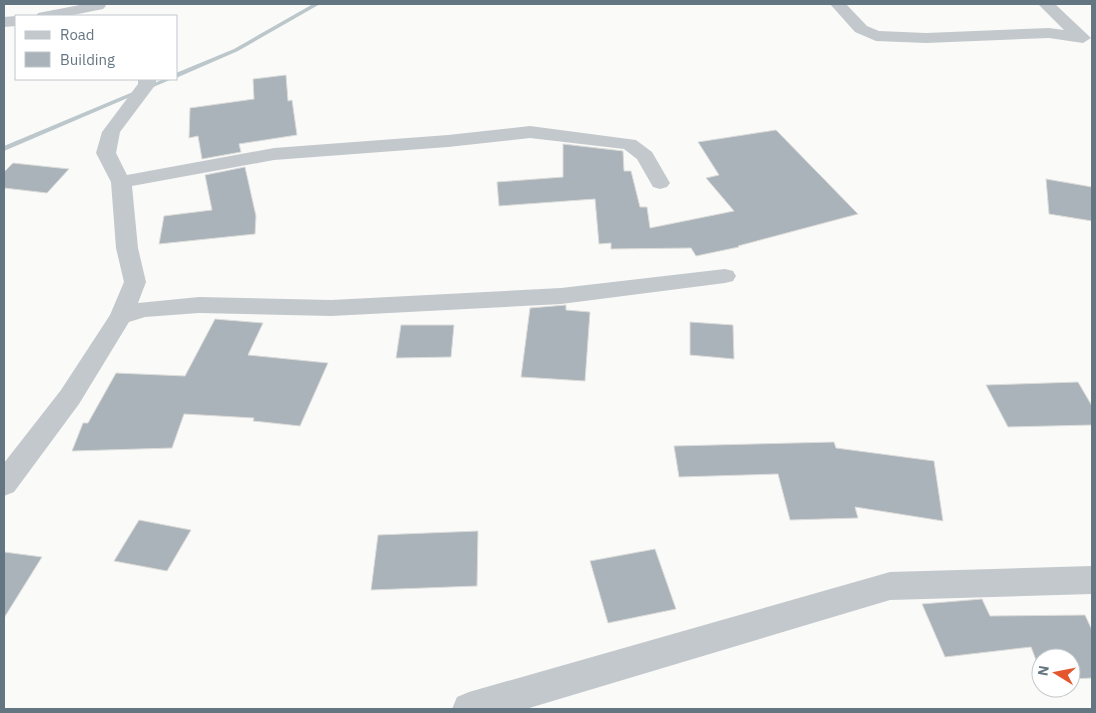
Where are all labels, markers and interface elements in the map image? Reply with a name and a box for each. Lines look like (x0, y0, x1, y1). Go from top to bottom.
legend (15, 15, 178, 80)
text: Road (60, 25, 95, 44)
text: Building (60, 50, 115, 69)
north arrow (1031, 648, 1081, 698)
text: N (1033, 664, 1053, 677)

